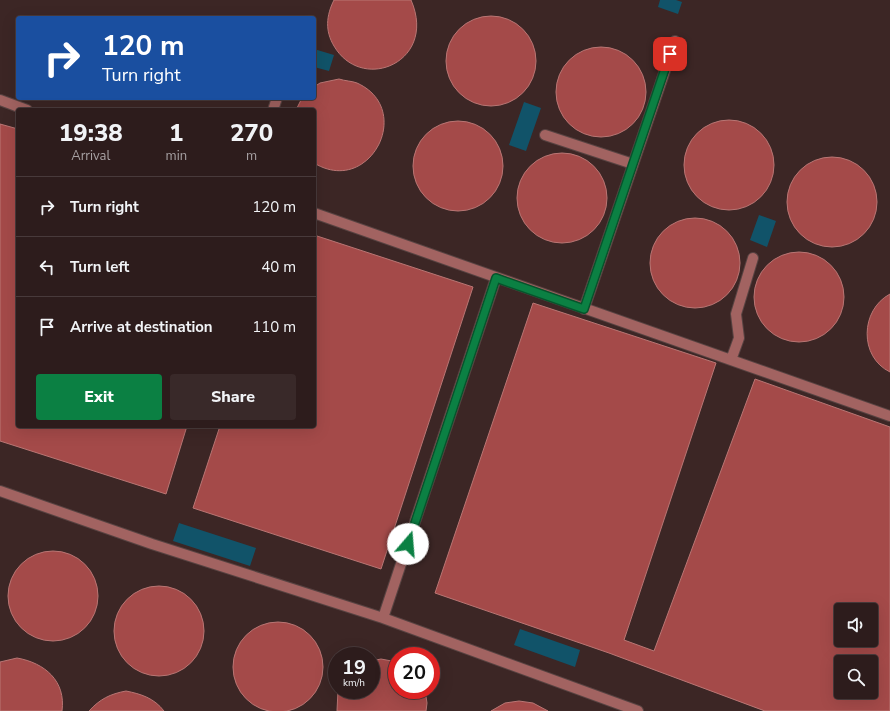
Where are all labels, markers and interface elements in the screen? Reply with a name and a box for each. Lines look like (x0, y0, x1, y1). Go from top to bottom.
text: 120 m (102, 27, 185, 65)
icon: right (36, 32, 88, 84)
pin (653, 37, 687, 71)
icon: arrive (659, 43, 681, 65)
text: Turn right (102, 63, 181, 87)
text: 19:38 (59, 117, 123, 149)
text: 1 (169, 117, 184, 149)
text: 270 (230, 117, 273, 149)
text: Arrival (71, 147, 110, 165)
text: min (166, 147, 187, 165)
text: m (246, 147, 257, 165)
icon: right (36, 196, 58, 218)
text: Turn right (70, 197, 139, 217)
text: 120 m (252, 197, 296, 217)
icon: left (36, 256, 58, 278)
text: Turn left (70, 257, 129, 277)
text: 40 m (261, 257, 296, 277)
icon: arrive (36, 316, 58, 338)
text: Arrive at destination (70, 317, 213, 337)
text: 110 m (252, 317, 296, 337)
button: Exit (36, 374, 162, 420)
button: Share (170, 374, 296, 420)
position arrow (387, 523, 429, 565)
map controls (834, 603, 878, 699)
button: sound (834, 603, 878, 647)
speed limit sign: 20 (388, 647, 440, 699)
text: 19 (342, 654, 366, 681)
button: search (834, 655, 878, 699)
text: km/h (343, 676, 365, 690)

